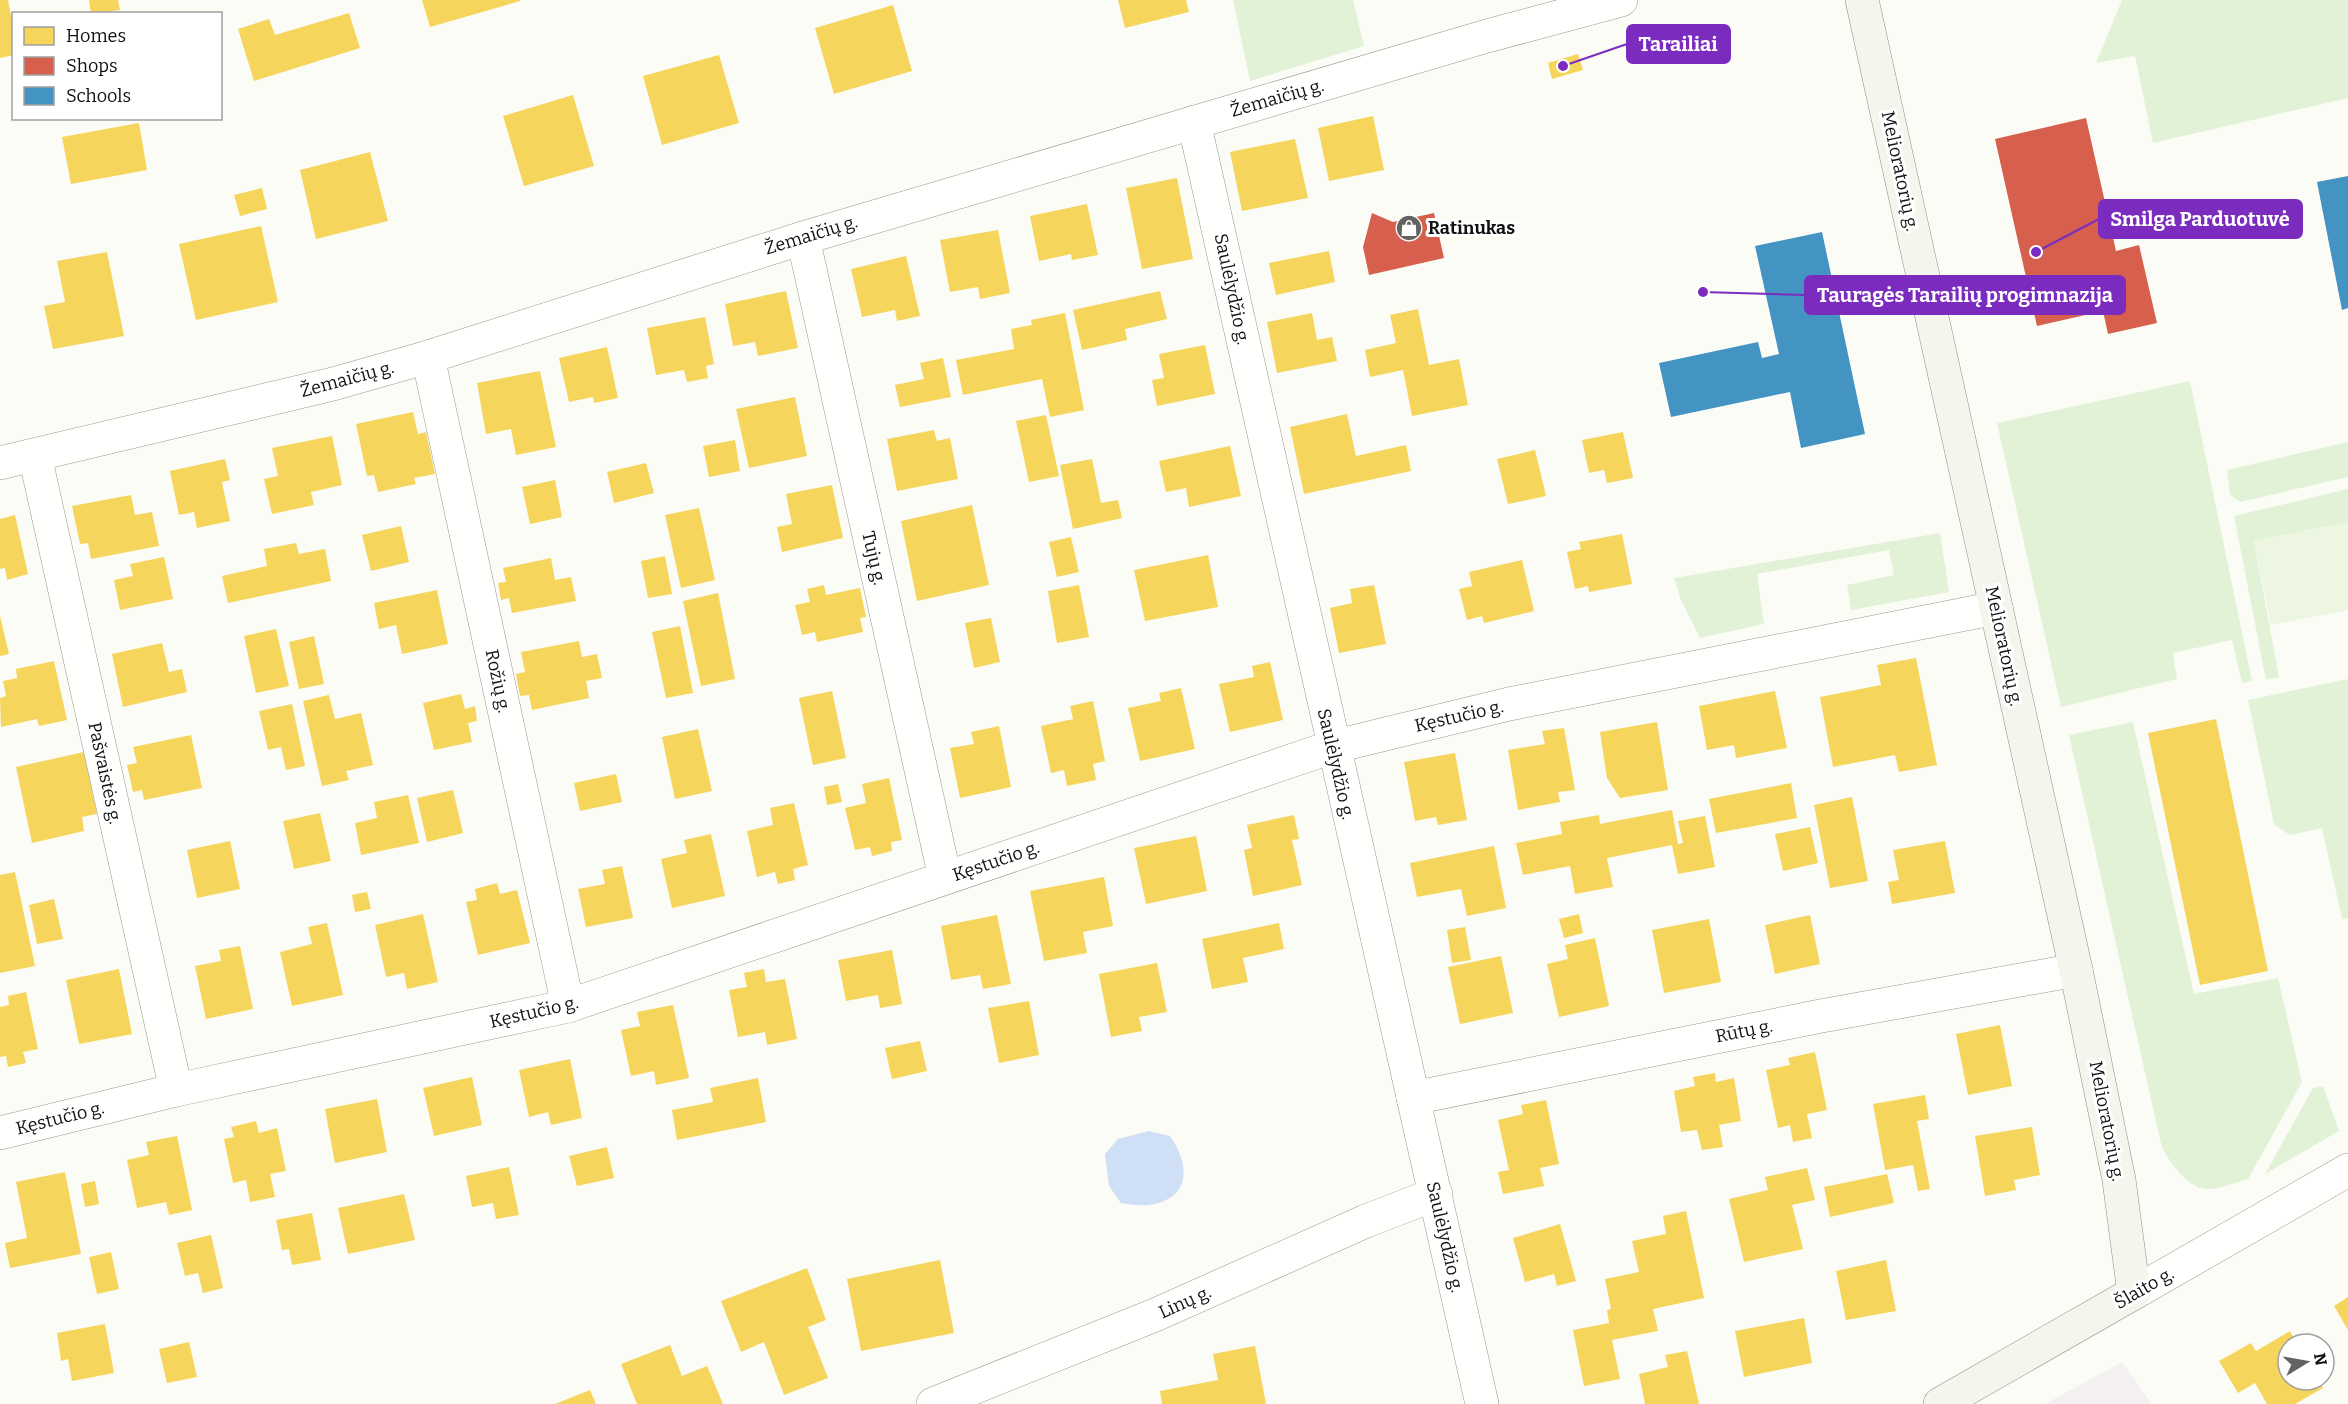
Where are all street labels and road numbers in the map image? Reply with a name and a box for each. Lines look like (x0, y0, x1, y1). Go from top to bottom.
street label: Žemaičių g. (1228, 74, 1326, 122)
street label: Melioratorių g. (1877, 109, 1923, 233)
street label: Žemaičių g. (762, 210, 860, 260)
street label: Saulėlydžio g. (1209, 231, 1255, 347)
street label: Žemaičių g. (298, 356, 396, 402)
street label: Tujų g. (857, 529, 891, 587)
street label: Melioratorių g. (1981, 584, 2027, 708)
street label: Rožių g. (481, 647, 515, 715)
street label: Kęstučio g. (1413, 695, 1505, 737)
street label: Saulėlydžio g. (1313, 706, 1359, 822)
street label: Pašvaistės g. (83, 720, 127, 826)
street label: Kęstučio g. (950, 836, 1042, 886)
street label: Kęstučio g. (488, 991, 580, 1033)
street label: Rūtų g. (1714, 1015, 1774, 1047)
street label: Melioratorių g. (2085, 1059, 2129, 1183)
street label: Kęstučio g. (14, 1096, 106, 1140)
street label: Saulėlydžio g. (1422, 1179, 1468, 1295)
street label: Šlaito g. (2110, 1262, 2178, 1314)
street label: Linų g. (1155, 1281, 1215, 1323)

